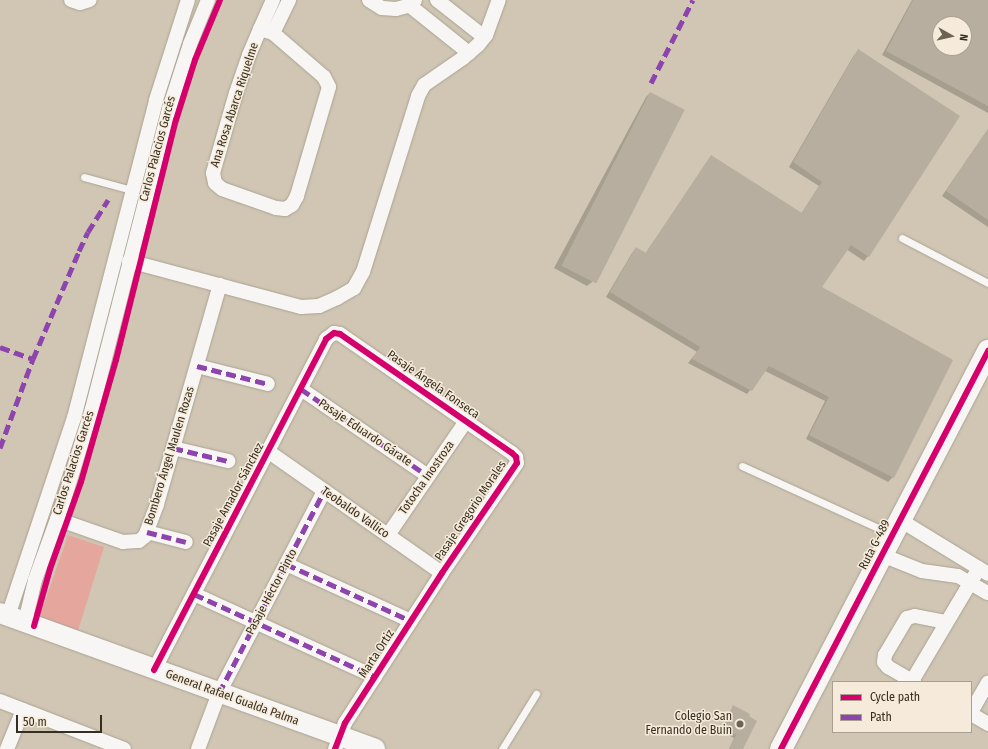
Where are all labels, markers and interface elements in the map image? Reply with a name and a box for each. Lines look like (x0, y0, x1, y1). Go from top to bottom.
north arrow (932, 16, 972, 56)
text: N (956, 33, 970, 42)
street label: Ana Rosa Abarca Riquelme (208, 41, 262, 169)
street label: Carlos Palacios Garcés (137, 95, 179, 203)
street label: Pasaje Ángela Fonseca (384, 348, 482, 422)
street label: Bombero Ángel Maulen Rozas (142, 385, 198, 527)
street label: Pasaje Eduardo Gárate (316, 396, 414, 470)
street label: Carlos Palacios Garcés (50, 409, 98, 517)
street label: Totocha Inostroza (396, 438, 458, 518)
street label: Pasaje Amador Sánchez (201, 441, 267, 549)
street label: Pasaje Gregorio Morales (432, 458, 510, 564)
street label: Teobaldo Vallico (318, 484, 392, 542)
street label: Ruta G-489 (856, 518, 894, 572)
street label: Pasaje Héctor Pinto (243, 547, 301, 637)
street label: Marta Ortiz (356, 627, 398, 681)
street label: General Rafael Gualda Palma (163, 667, 301, 729)
legend (832, 681, 972, 733)
text: Cycle path (870, 690, 920, 704)
scale bar (18, 707, 104, 733)
place label: Colegio San Fernando de Buin (646, 710, 732, 738)
text: Path (870, 710, 892, 724)
text: 50 m (23, 715, 47, 729)
marker: Colegio San Fernando de Buin (735, 719, 745, 729)

